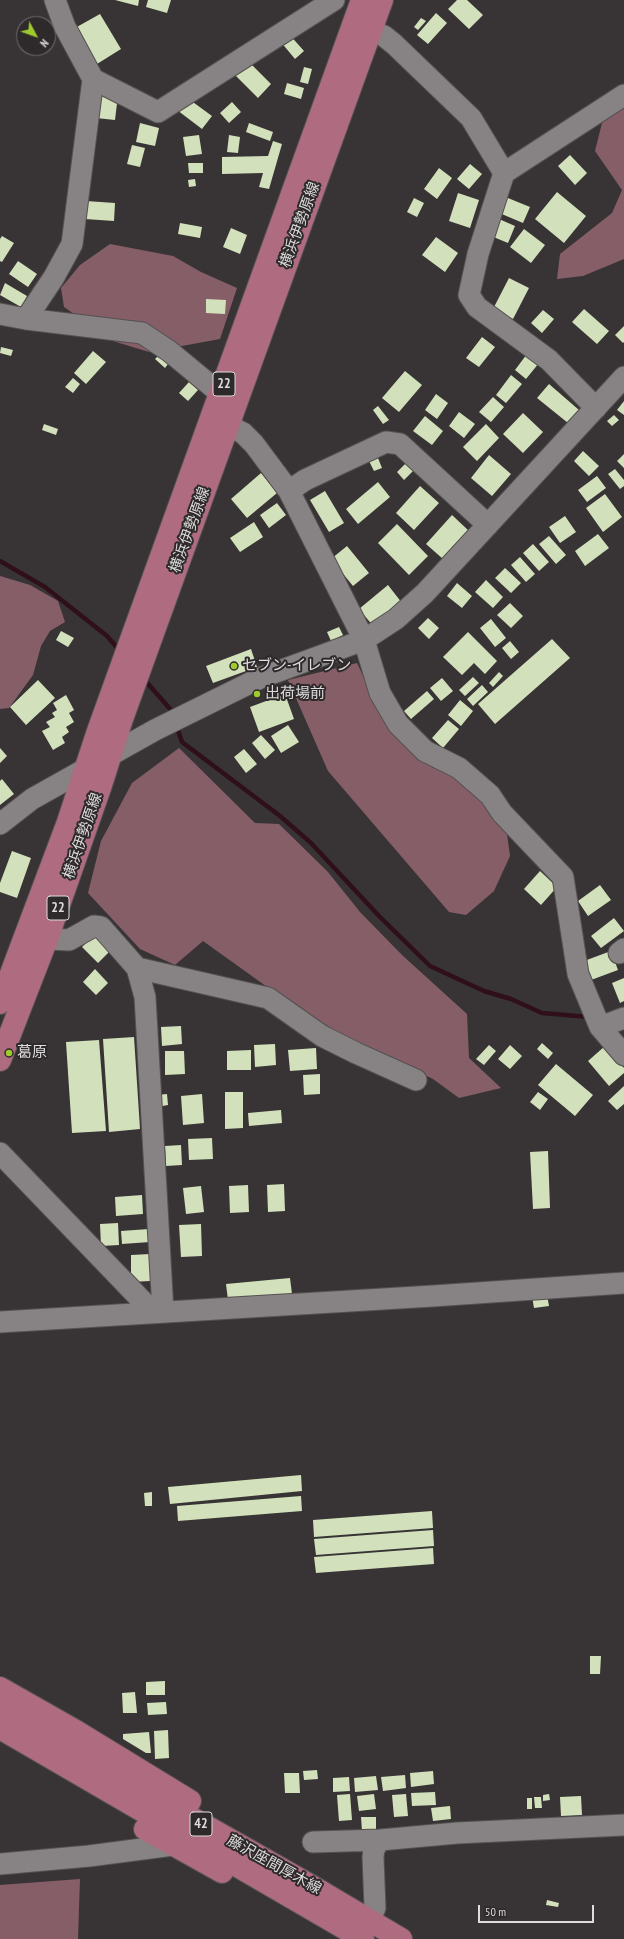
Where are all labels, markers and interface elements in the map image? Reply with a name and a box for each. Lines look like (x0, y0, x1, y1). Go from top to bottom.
north arrow (16, 16, 56, 56)
text: N (37, 36, 52, 50)
street label: 横浜伊勢原線 (276, 180, 324, 270)
road number: 22 (213, 372, 235, 396)
street label: 横浜伊勢原線 (166, 485, 214, 575)
place label: セブン-イレブン (242, 657, 351, 675)
marker: セブン-イレブン (229, 661, 239, 671)
place label: 出荷場前 (265, 685, 325, 703)
marker: 出荷場前 (252, 689, 262, 699)
street label: 横浜伊勢原線 (60, 791, 106, 881)
road number: 22 (47, 896, 69, 920)
place label: 葛原 (17, 1044, 47, 1062)
marker: 葛原 (4, 1048, 14, 1058)
road number: 42 (190, 1812, 212, 1836)
street label: 藤沢座間厚木線 (224, 1832, 324, 1898)
scale bar (480, 1897, 596, 1923)
text: 50 m (485, 1904, 506, 1919)

